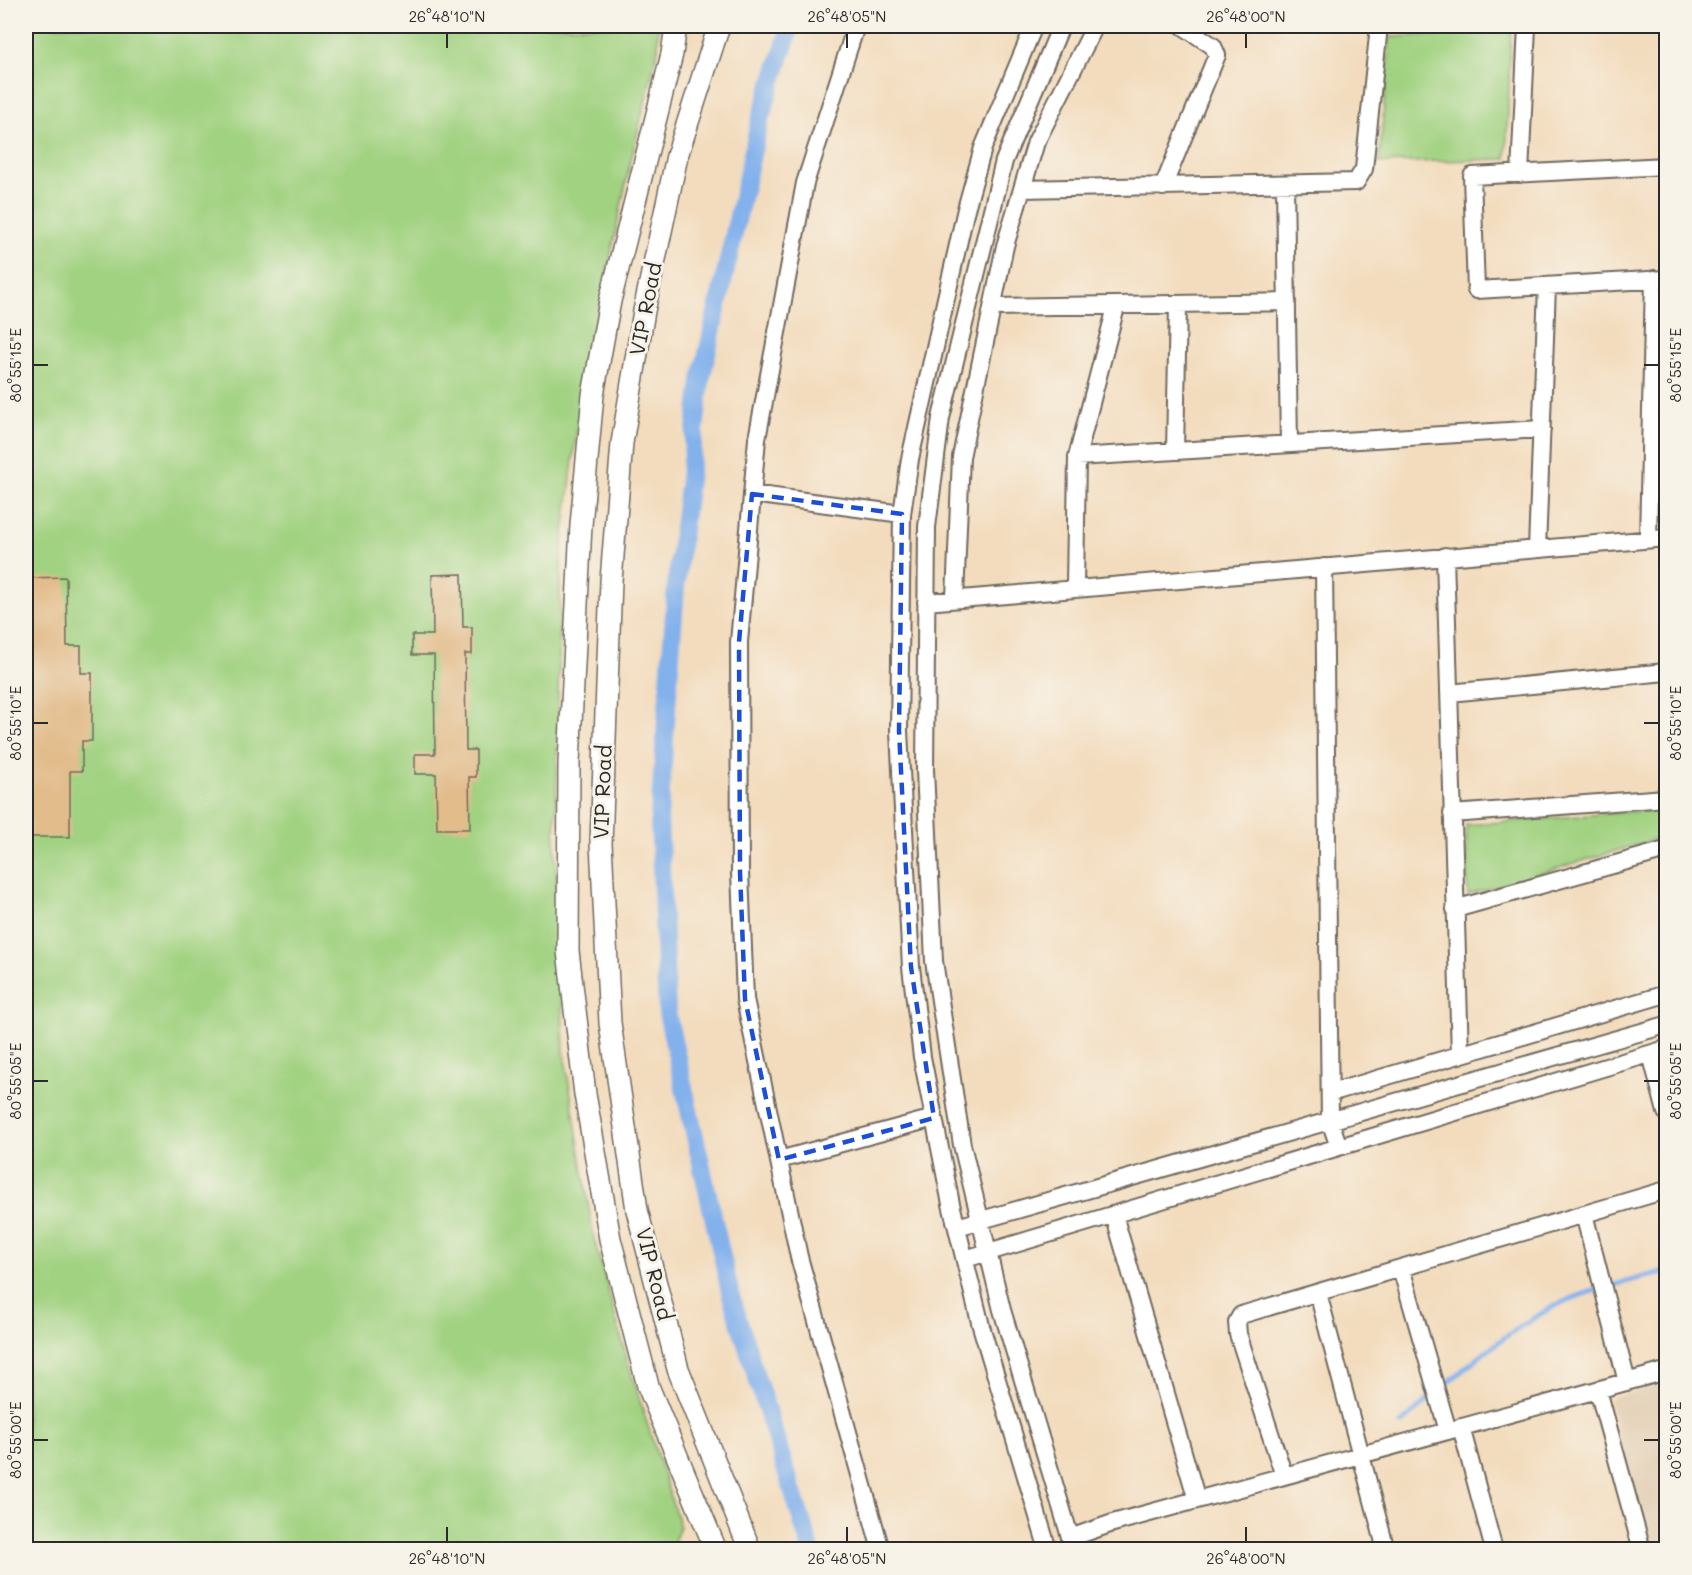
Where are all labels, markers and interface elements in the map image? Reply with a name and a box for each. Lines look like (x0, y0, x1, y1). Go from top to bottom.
text: 26°48'10"N (409, 6, 485, 26)
text: 26°48'05"N (808, 6, 886, 26)
text: 26°48'00"N (1206, 6, 1286, 26)
street label: VIP Road (622, 260, 667, 358)
text: 80°55'15"E (5, 327, 25, 402)
text: 80°55'15"E (1665, 327, 1685, 402)
text: 80°55'10"E (5, 685, 25, 760)
text: 80°55'10"E (1665, 685, 1685, 760)
street label: VIP Road (586, 744, 617, 840)
text: 80°55'05"E (5, 1042, 25, 1119)
text: 80°55'05"E (1665, 1042, 1685, 1119)
street label: VIP Road (631, 1224, 680, 1323)
text: 80°55'00"E (5, 1401, 25, 1479)
text: 80°55'00"E (1665, 1401, 1685, 1479)
text: 26°48'10"N (409, 1548, 485, 1568)
text: 26°48'05"N (808, 1548, 886, 1568)
text: 26°48'00"N (1206, 1548, 1286, 1568)

